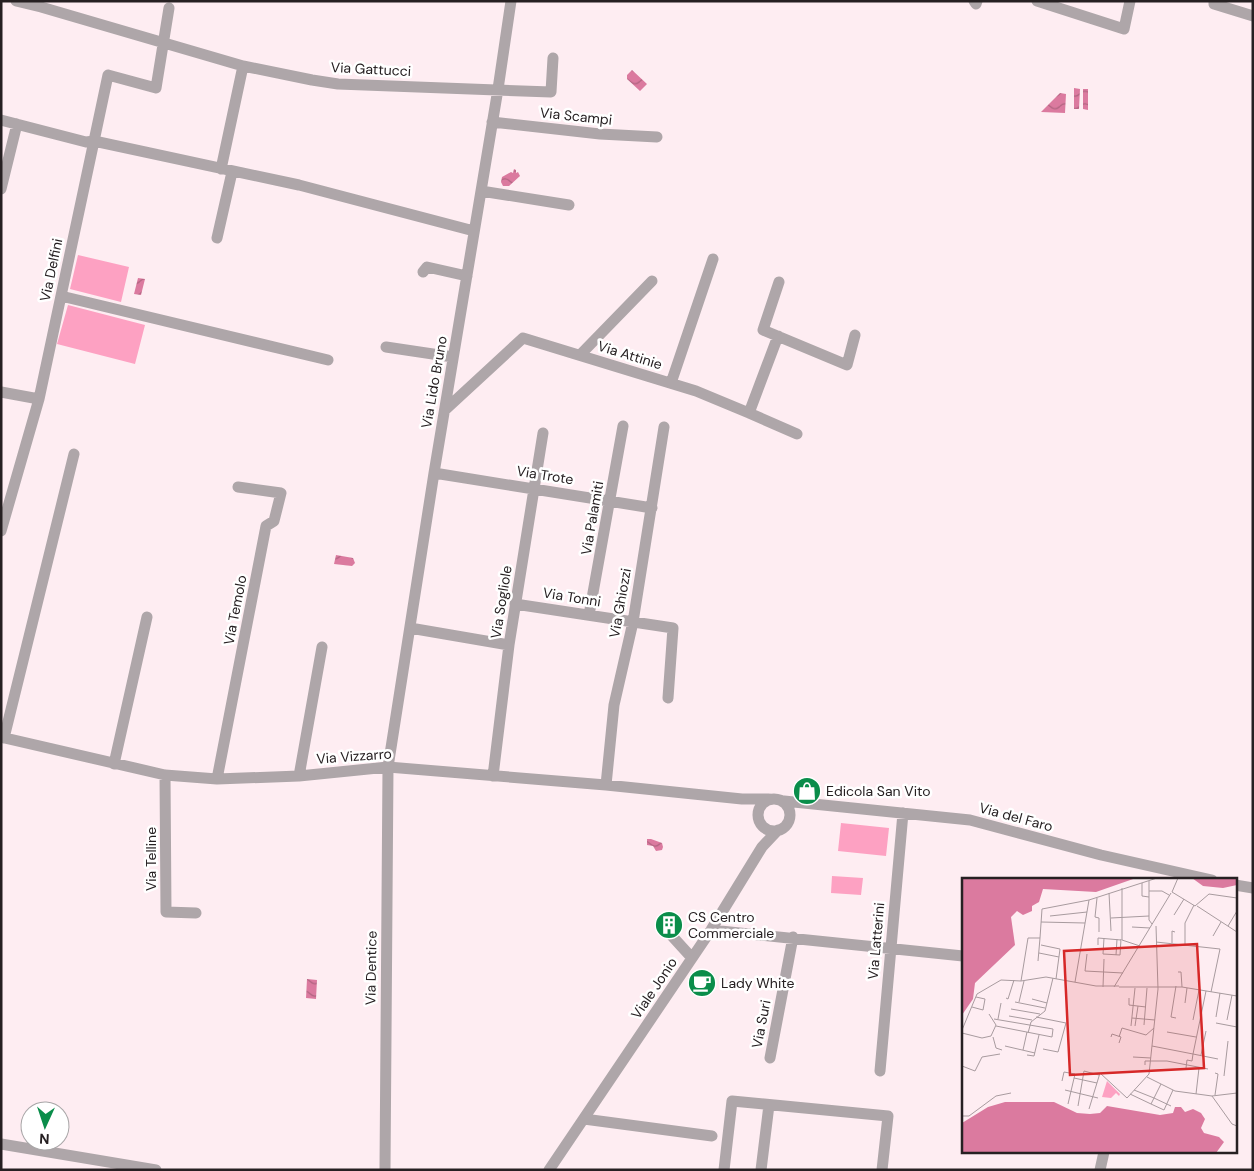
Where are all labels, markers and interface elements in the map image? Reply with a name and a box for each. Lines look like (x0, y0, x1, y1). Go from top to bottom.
street label: Via Gattucci (330, 58, 412, 80)
street label: Via Scampi (539, 103, 613, 129)
street label: Via Delfini (36, 237, 66, 303)
street label: Via Lido Bruno (417, 334, 451, 430)
street label: Via Attinie (596, 337, 664, 373)
street label: Via Trote (515, 462, 575, 488)
street label: Via Palamiti (577, 480, 607, 556)
street label: Via Sogliole (486, 564, 516, 640)
street label: Via Ghiozzi (605, 567, 635, 639)
street label: Via Temolo (219, 574, 251, 646)
street label: Via Tonni (542, 584, 602, 610)
street label: Via Vizzarro (316, 744, 392, 768)
shop icon: Edicola San Vito (792, 776, 822, 806)
place label: Edicola San Vito (826, 782, 931, 800)
street label: Via del Faro (977, 799, 1055, 835)
street label: Via Telline (142, 827, 160, 891)
inset map (962, 878, 1236, 1154)
street label: Via Latterini (864, 902, 888, 980)
place label: CS Centro Commerciale (688, 908, 774, 942)
building icon: CS Centro Commerciale (654, 910, 684, 940)
street label: Via Dentice (361, 931, 381, 1005)
street label: Viale Jonio (627, 954, 681, 1022)
cafe icon: Lady White (687, 968, 717, 998)
place label: Lady White (721, 974, 795, 992)
street label: Via Suri (748, 998, 774, 1050)
north arrow (20, 1101, 70, 1151)
text: N (39, 1130, 50, 1148)

